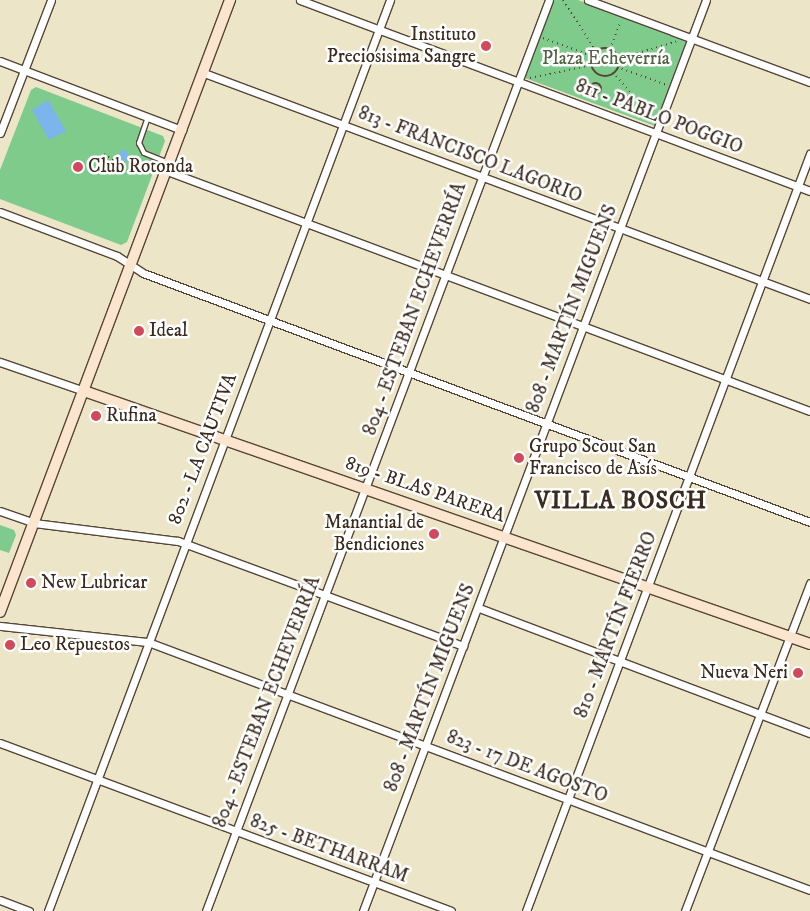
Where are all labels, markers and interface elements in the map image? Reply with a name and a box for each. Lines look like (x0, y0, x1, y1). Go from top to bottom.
place label: Instituto Preciosisima Sangre (327, 24, 476, 68)
marker: Instituto Preciosisima Sangre (480, 40, 492, 52)
park label: Plaza Echeverría (542, 48, 670, 70)
street label: 811 - PABLO POGGIO (572, 75, 746, 159)
street label: 813 - FRANCISCO LAGORIO (355, 102, 585, 208)
place label: Club Rotonda (88, 156, 193, 178)
marker: Club Rotonda (72, 161, 84, 173)
street label: 804 - ESTEBAN ECHEVERRÍA (359, 179, 471, 439)
street label: 808 - MARTÍN MIGUENS (522, 202, 622, 416)
place label: Ideal (149, 320, 188, 342)
marker: Ideal (133, 325, 145, 337)
street label: 802 - LA CAUTIVA (164, 370, 242, 528)
place label: Rufina (106, 405, 157, 427)
marker: Rufina (90, 410, 102, 422)
place label: Grupo Scout San Francisco de Asís (529, 436, 657, 480)
street label: 819 - BLAS PARERA (342, 452, 508, 528)
marker: Grupo Scout San Francisco de Asís (513, 452, 525, 464)
district label: VILLA BOSCH (533, 488, 709, 516)
place label: Manantial de Bendiciones (325, 512, 424, 556)
marker: Manantial de Bendiciones (428, 528, 440, 540)
street label: 810 - MARTÍN FIERRO (570, 528, 662, 722)
place label: New Lubricar (41, 572, 147, 594)
street label: 804 - ESTEBAN ECHEVERRÍA (208, 573, 326, 831)
marker: New Lubricar (25, 577, 37, 589)
street label: 808 - MARTÍN MIGUENS (380, 581, 480, 795)
place label: Leo Repuestos (20, 634, 130, 656)
marker: Leo Repuestos (4, 639, 16, 651)
place label: Nueva Neri (700, 662, 788, 684)
marker: Nueva Neri (792, 667, 804, 679)
street label: 823 - 17 DE AGOSTO (443, 726, 611, 808)
street label: 825 - BETHARRAM (247, 810, 411, 888)

